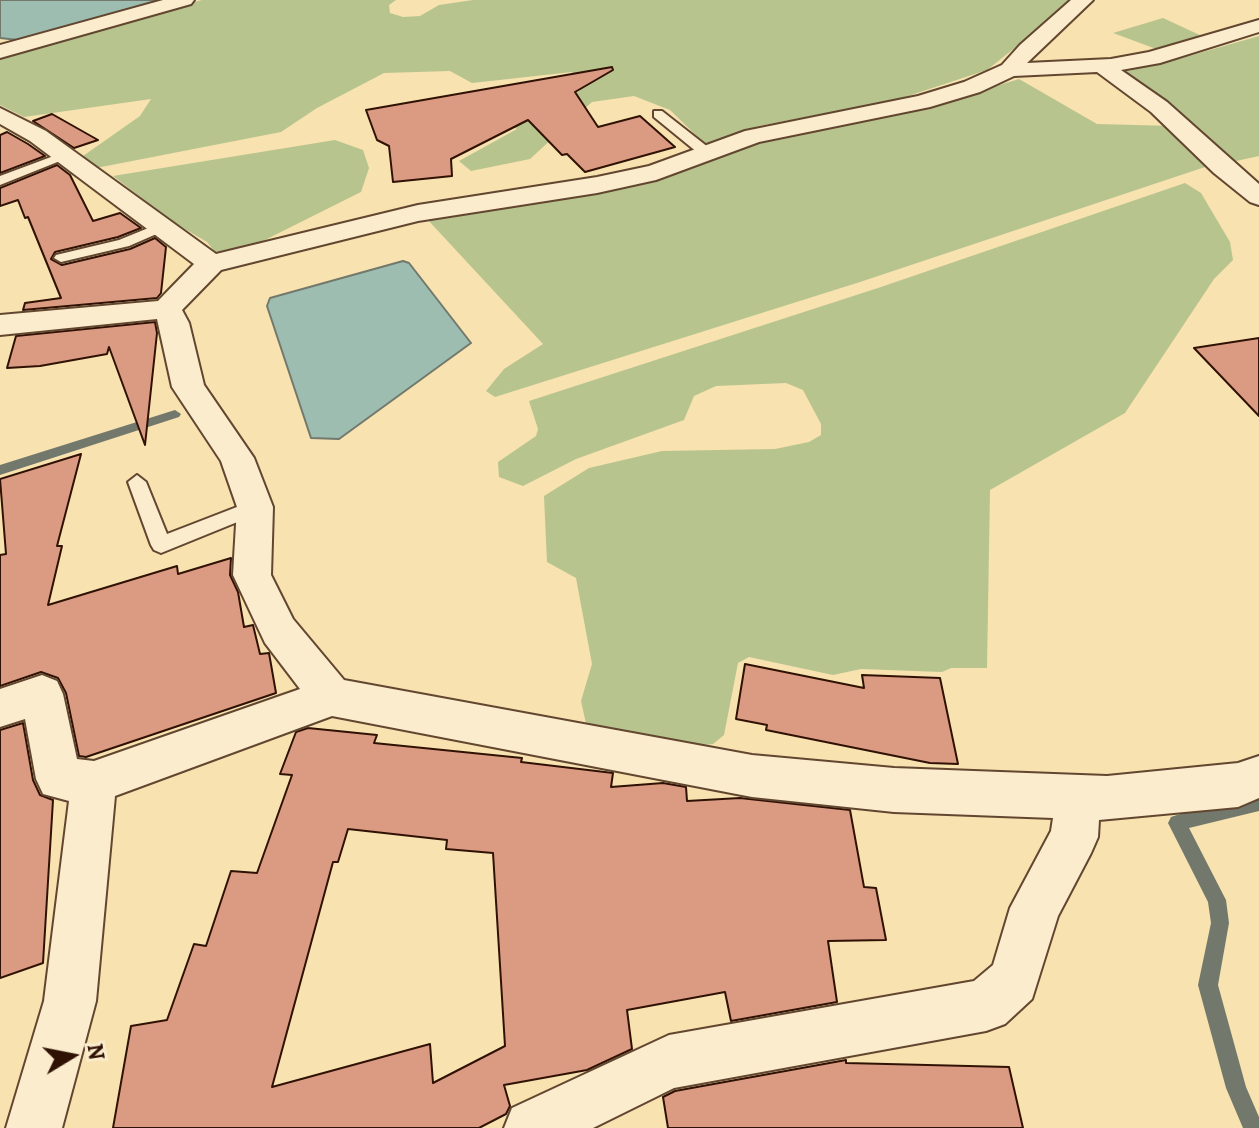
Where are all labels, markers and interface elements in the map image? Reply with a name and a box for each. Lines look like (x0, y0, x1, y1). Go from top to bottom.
north arrow (32, 1016, 112, 1096)
text: N (79, 1041, 112, 1062)

